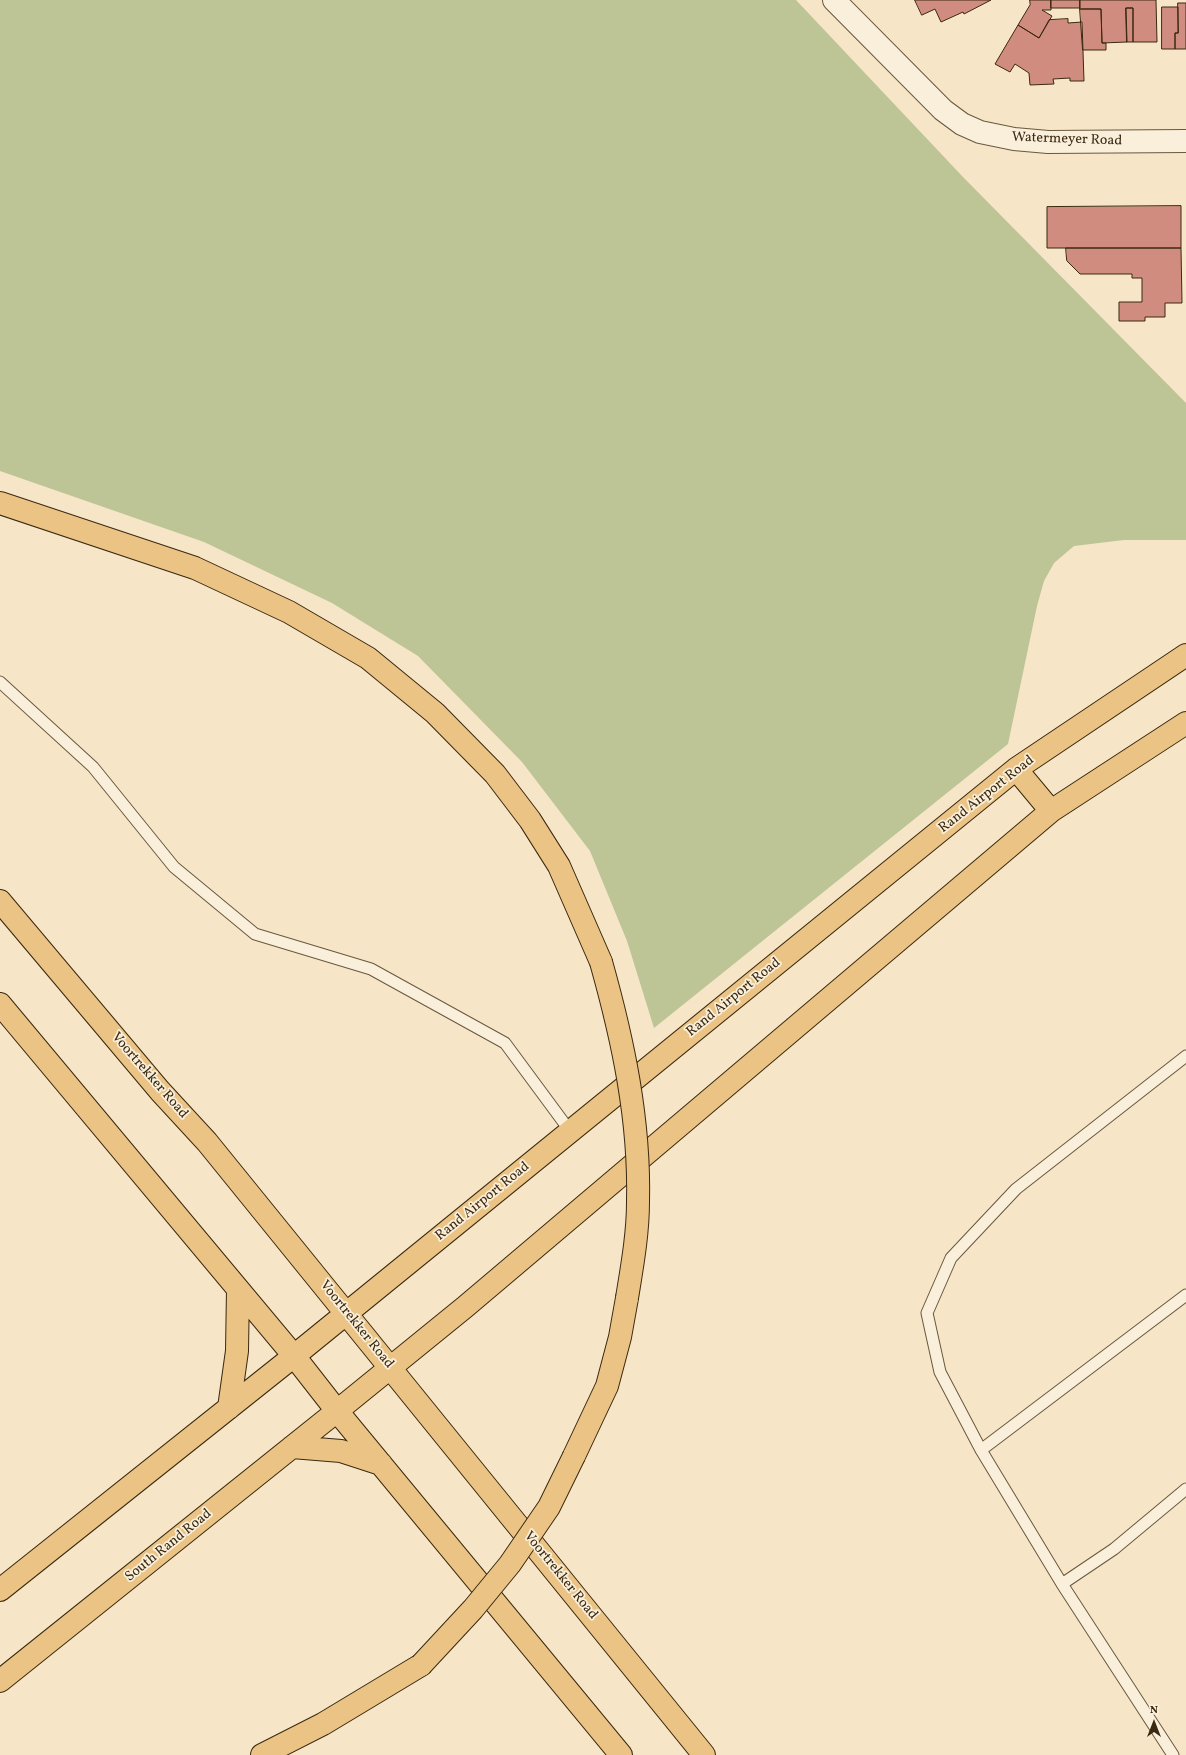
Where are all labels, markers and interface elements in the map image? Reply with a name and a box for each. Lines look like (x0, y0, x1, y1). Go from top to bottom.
street label: Watermeyer Road (1012, 130, 1122, 150)
street label: Rand Airport Road (936, 753, 1038, 837)
street label: Rand Airport Road (684, 955, 784, 1041)
street label: Voortrekker Road (107, 1030, 191, 1122)
street label: Rand Airport Road (433, 1159, 533, 1245)
street label: Voortrekker Road (315, 1278, 397, 1372)
street label: South Rand Road (122, 1506, 216, 1586)
street label: Voortrekker Road (519, 1529, 601, 1623)
north arrow (1134, 1703, 1174, 1743)
text: N (1150, 1703, 1158, 1718)

